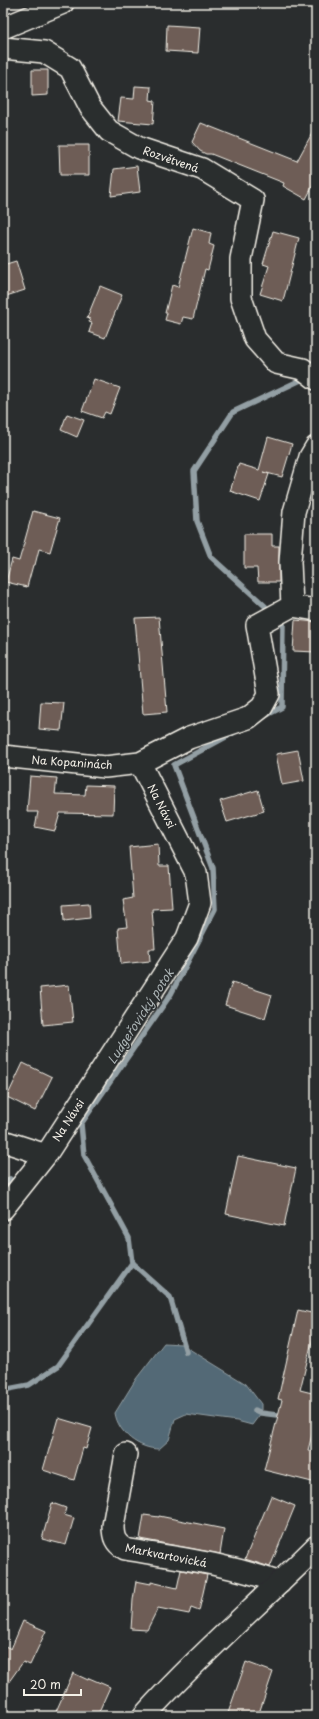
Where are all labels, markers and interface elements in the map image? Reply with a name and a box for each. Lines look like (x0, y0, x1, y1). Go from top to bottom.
street label: Rozvětvená (141, 141, 201, 177)
street label: Na Kopaninách (31, 751, 113, 773)
street label: Na Návsi (144, 781, 180, 831)
water label: Ludgeřovický potok (102, 964, 178, 1067)
street label: Na Návsi (48, 1095, 88, 1145)
street label: Markvartovická (124, 1539, 208, 1571)
scale bar (24, 1671, 81, 1697)
text: 20 m (30, 1675, 61, 1693)

